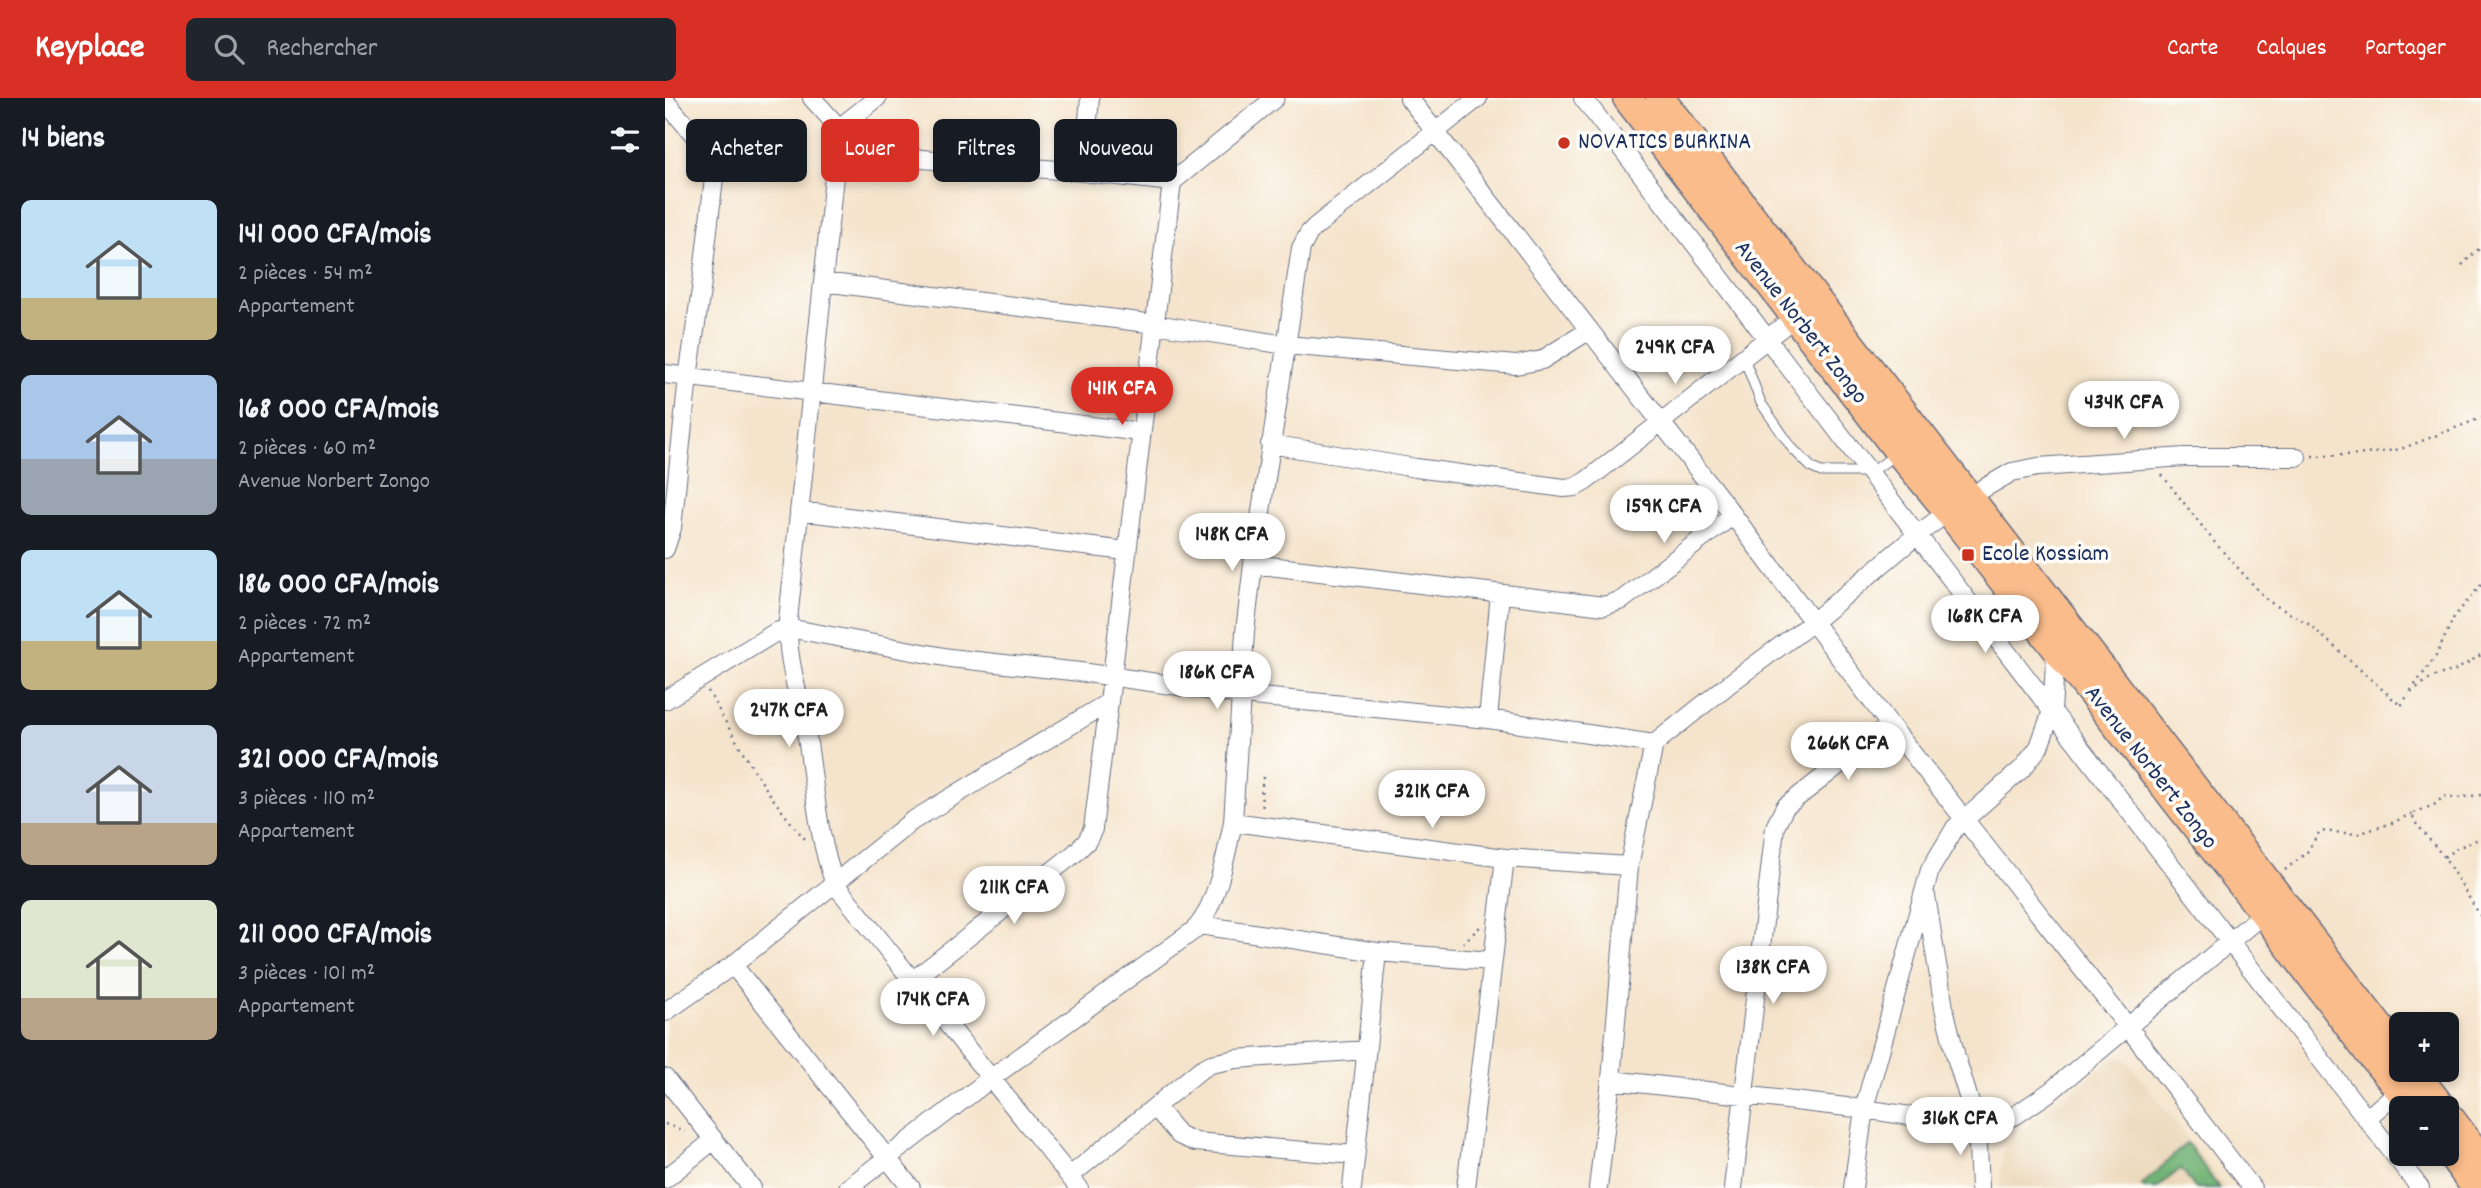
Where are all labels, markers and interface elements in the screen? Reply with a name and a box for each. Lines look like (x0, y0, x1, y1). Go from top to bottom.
search box (186, 18, 676, 81)
text: Keyplace (35, 26, 144, 73)
icon: search (210, 30, 248, 68)
text: Rechercher (266, 31, 377, 68)
text: Carte (2167, 32, 2218, 66)
text: Calques (2256, 32, 2327, 66)
text: Partager (2365, 32, 2446, 66)
text: 14 biens (21, 119, 105, 162)
chip: Acheter (686, 119, 807, 182)
chip: Louer (821, 119, 919, 182)
chip: Filtres (933, 119, 1040, 182)
chip: Nouveau (1054, 119, 1177, 182)
icon: filters (606, 121, 644, 159)
place label: NOVATICS BURKINA (1578, 126, 1751, 160)
marker: NOVATICS BURKINA (1556, 135, 1572, 151)
text: 141 000 CFA/mois (238, 215, 432, 258)
icon: home (77, 228, 161, 312)
street label: Avenue Norbert Zongo (1725, 234, 1875, 412)
text: 2 pièces · 54 m² (238, 258, 373, 291)
text: Appartement (238, 291, 355, 324)
pin: 249K CFA (1603, 327, 1747, 386)
text: 249K CFA (1635, 332, 1715, 365)
pin: 141K CFA (1050, 368, 1194, 427)
text: 141K CFA (1087, 373, 1157, 406)
pin: 434K CFA (2052, 382, 2196, 441)
text: 434K CFA (2084, 387, 2164, 420)
text: 168 000 CFA/mois (238, 390, 439, 433)
icon: home (77, 403, 161, 487)
text: 2 pièces · 60 m² (238, 433, 376, 466)
text: Avenue Norbert Zongo (238, 466, 430, 499)
pin: 159K CFA (1592, 486, 1736, 545)
text: 159K CFA (1626, 491, 1702, 524)
pin: 148K CFA (1160, 514, 1304, 573)
text: 148K CFA (1195, 519, 1269, 552)
place label: Ecole Kossiam (1982, 538, 2109, 572)
marker: Ecole Kossiam (1960, 547, 1976, 563)
text: 186 000 CFA/mois (238, 565, 439, 608)
icon: home (77, 578, 161, 662)
pin: 168K CFA (1913, 596, 2057, 655)
text: 168K CFA (1947, 601, 2023, 634)
text: 2 pièces · 72 m² (238, 608, 371, 641)
text: Appartement (238, 641, 355, 674)
pin: 186K CFA (1145, 652, 1289, 711)
text: 186K CFA (1179, 657, 1255, 690)
street label: Avenue Norbert Zongo (2075, 679, 2225, 857)
pin: 247K CFA (717, 690, 861, 749)
text: 247K CFA (750, 695, 828, 728)
pin: 266K CFA (1776, 722, 1920, 782)
text: 266K CFA (1807, 728, 1889, 761)
text: 321 000 CFA/mois (238, 740, 439, 783)
icon: home (77, 753, 161, 837)
pin: 321K CFA (1360, 770, 1504, 830)
text: 321K CFA (1394, 776, 1470, 809)
text: 3 pièces · 110 m² (238, 783, 375, 816)
text: Appartement (238, 816, 355, 849)
pin: 211K CFA (942, 866, 1086, 926)
text: 211K CFA (979, 872, 1049, 905)
text: 211 000 CFA/mois (238, 915, 432, 958)
icon: home (77, 928, 161, 1012)
pin: 138K CFA (1701, 946, 1845, 1006)
text: 138K CFA (1736, 952, 1810, 985)
text: 3 pièces · 101 m² (238, 958, 375, 991)
pin: 174K CFA (861, 978, 1005, 1038)
text: 174K CFA (896, 984, 970, 1017)
text: Appartement (238, 991, 355, 1024)
map controls (2389, 1012, 2459, 1166)
button: + (2389, 1012, 2459, 1082)
button: − (2389, 1096, 2459, 1166)
pin: 316K CFA (1888, 1098, 2032, 1157)
text: 316K CFA (1922, 1103, 1998, 1136)

